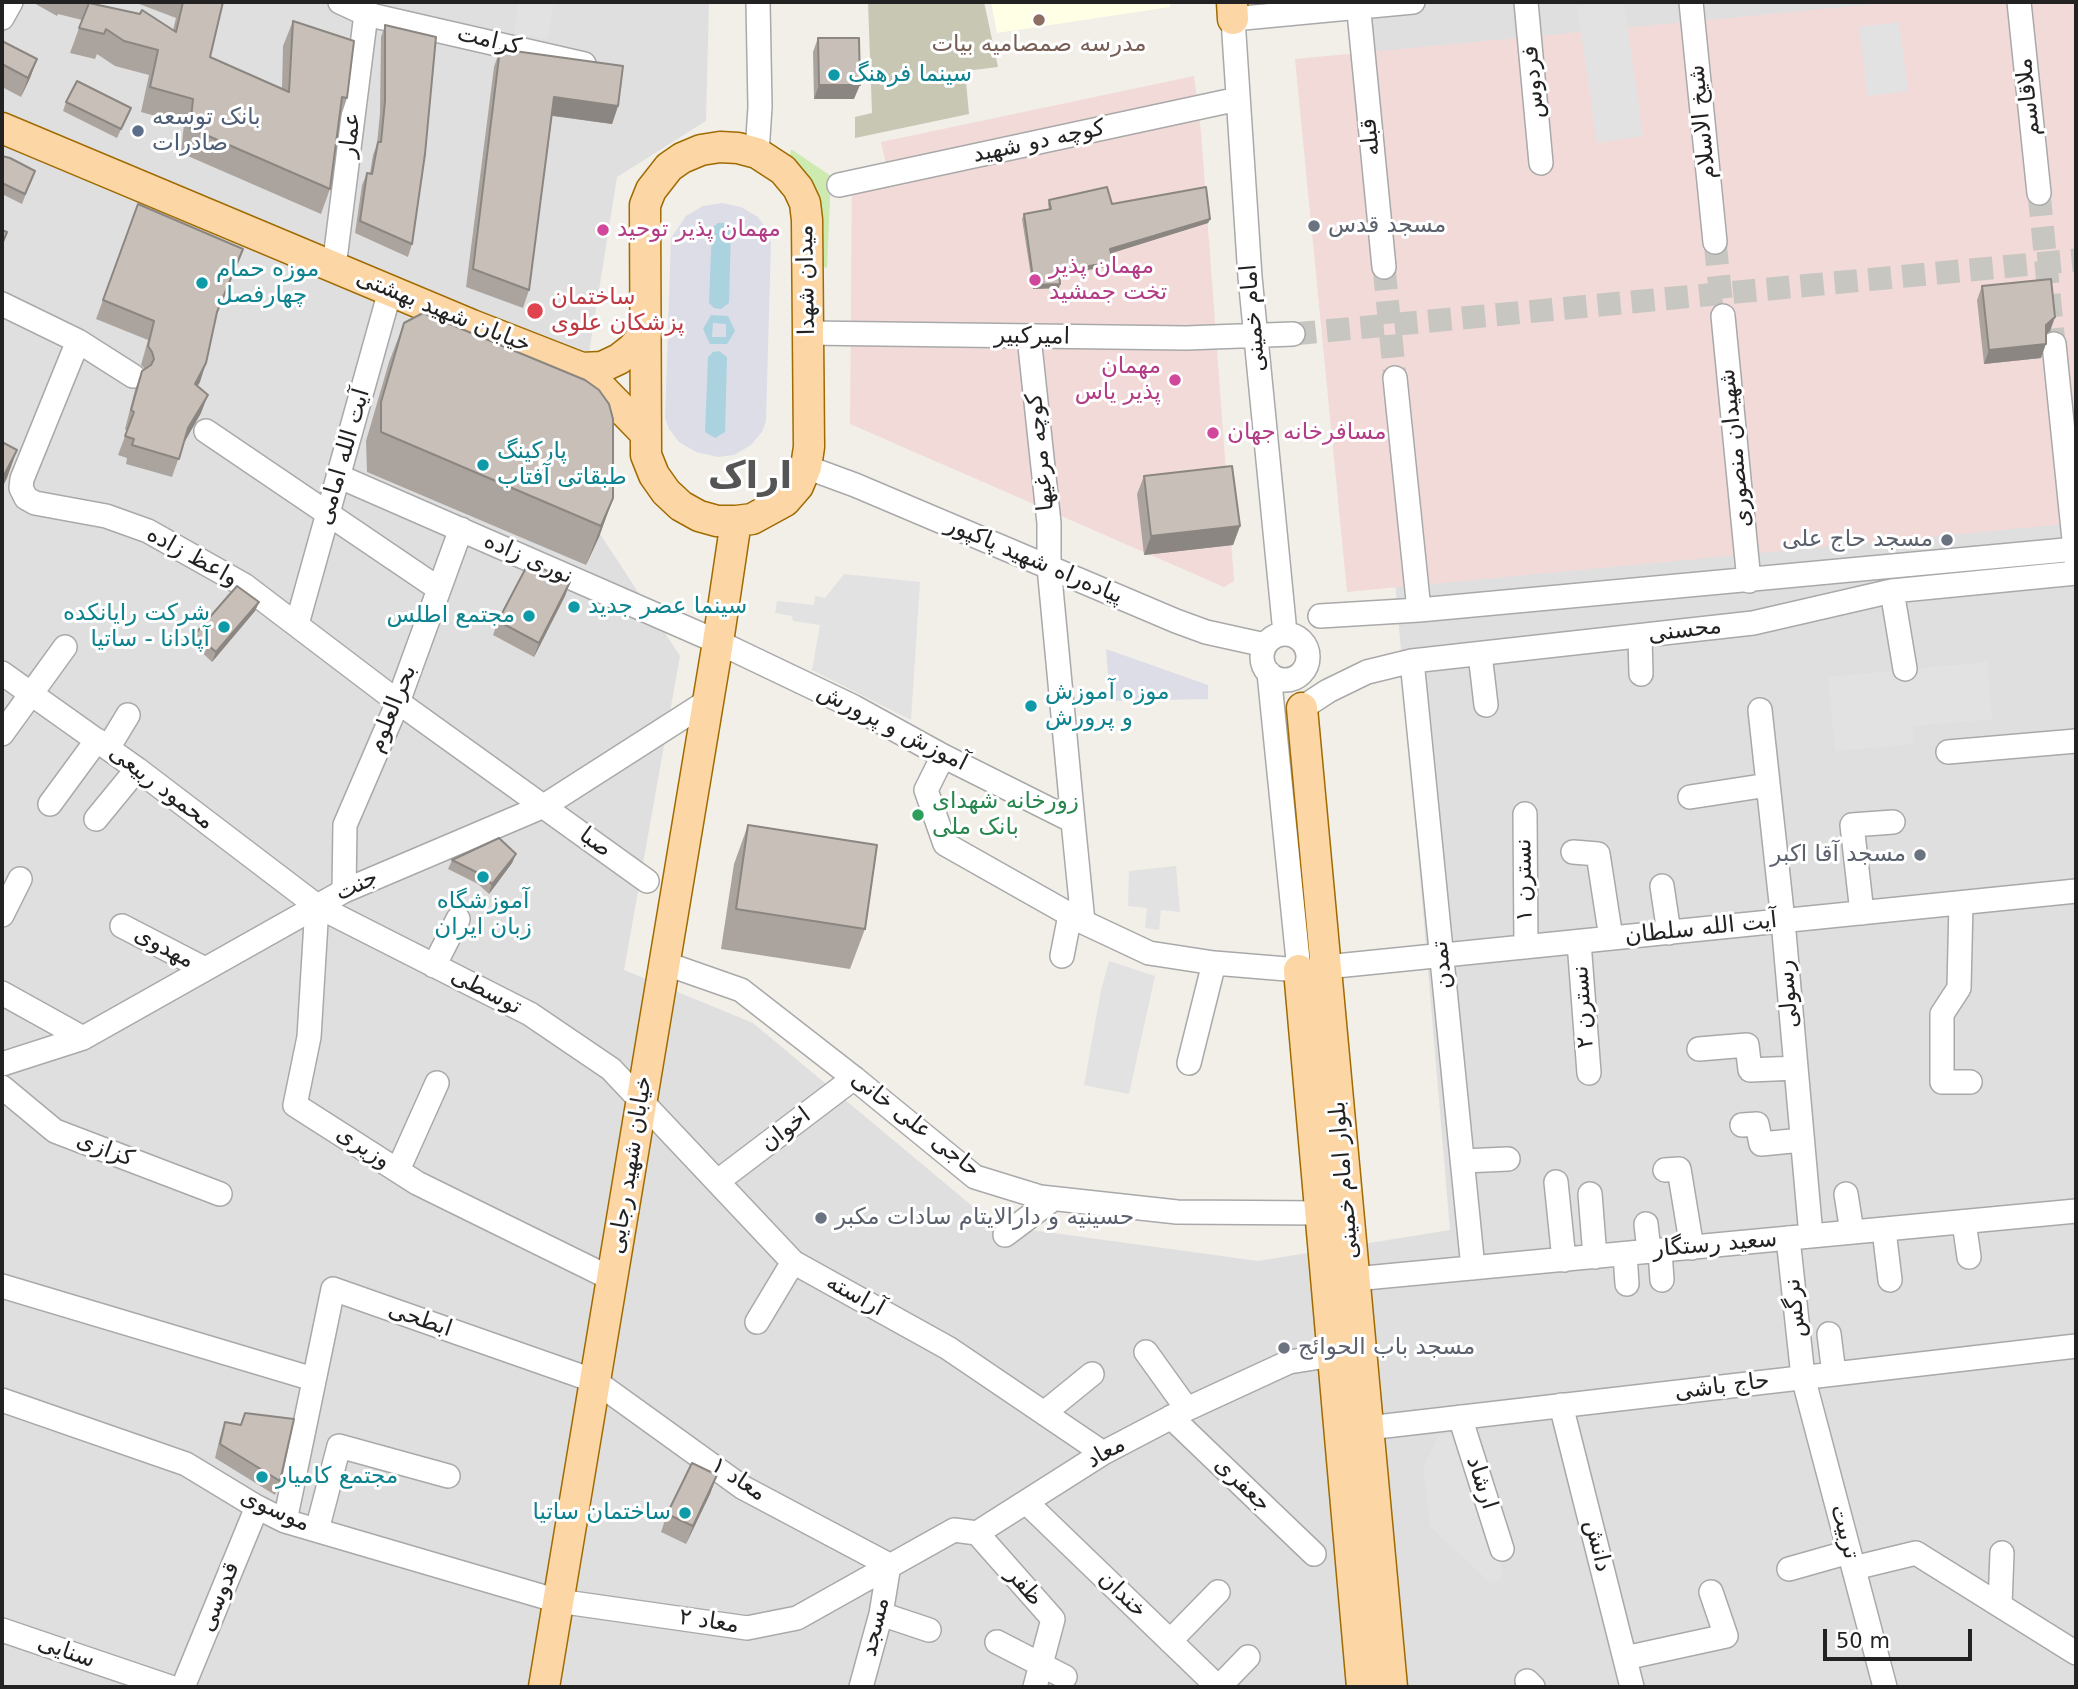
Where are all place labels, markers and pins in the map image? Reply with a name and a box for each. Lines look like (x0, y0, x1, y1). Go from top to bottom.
marker: مدرسه صمصامیه بیات (1031, 12, 1047, 28)
place label: مدرسه صمصامیه بیات (931, 31, 1147, 59)
place label: سینما فرهنگ (848, 61, 972, 89)
marker: سینما فرهنگ (826, 67, 842, 83)
place label: بانک توسعه صادرات (152, 104, 261, 158)
marker: بانک توسعه صادرات (130, 123, 146, 139)
place label: مسجد قدس (1328, 212, 1446, 240)
place label: مهمان پذیر توحید (617, 216, 781, 244)
marker: مسجد قدس (1306, 218, 1322, 234)
marker: مهمان پذیر توحید (595, 222, 611, 238)
place label: مهمان پذیر تخت جمشید (1049, 253, 1167, 307)
place label: موزه حمام چهارفصل (216, 256, 319, 310)
marker: مهمان پذیر تخت جمشید (1027, 272, 1043, 288)
marker: موزه حمام چهارفصل (194, 275, 210, 291)
place label: ساختمان پزشکان علوی (551, 284, 684, 338)
marker: ساختمان پزشکان علوی (525, 301, 545, 321)
place label: مهمان پذیر یاس (1075, 353, 1161, 407)
marker: مهمان پذیر یاس (1167, 372, 1183, 388)
place label: مسافرخانه جهان (1227, 419, 1387, 447)
marker: مسافرخانه جهان (1205, 425, 1221, 441)
place label: پارکینگ طبقاتی آفتاب (497, 438, 627, 492)
marker: پارکینگ طبقاتی آفتاب (475, 457, 491, 473)
place label: مسجد حاج علی (1782, 526, 1933, 554)
marker: مسجد حاج علی (1939, 532, 1955, 548)
place label: سینما عصر جدید (588, 593, 747, 621)
marker: سینما عصر جدید (566, 599, 582, 615)
place label: شرکت رایانکده آپادانا - ساتیا (63, 600, 210, 654)
place label: مجتمع اطلس (386, 602, 515, 630)
marker: مجتمع اطلس (521, 608, 537, 624)
marker: شرکت رایانکده آپادانا - ساتیا (216, 619, 232, 635)
place label: موزه آموزش و پرورش (1045, 679, 1169, 733)
marker: موزه آموزش و پرورش (1023, 698, 1039, 714)
place label: زورخانه شهدای بانک ملی (932, 788, 1079, 842)
marker: زورخانه شهدای بانک ملی (910, 807, 926, 823)
place label: مسجد آقا اکبر (1770, 841, 1906, 869)
marker: مسجد آقا اکبر (1912, 847, 1928, 863)
marker: آموزشگاه زبان ایران (475, 869, 491, 885)
place label: آموزشگاه زبان ایران (434, 888, 532, 942)
place label: حسینیه و دارالایتام سادات مکبر (835, 1204, 1134, 1232)
marker: حسینیه و دارالایتام سادات مکبر (813, 1210, 829, 1226)
place label: مسجد باب الحوائج (1298, 1334, 1475, 1362)
marker: مسجد باب الحوائج (1276, 1340, 1292, 1356)
place label: مجتمع کامیار (276, 1463, 398, 1491)
marker: مجتمع کامیار (254, 1469, 270, 1485)
place label: ساختمان ساتیا (532, 1499, 671, 1527)
marker: ساختمان ساتیا (677, 1505, 693, 1521)

